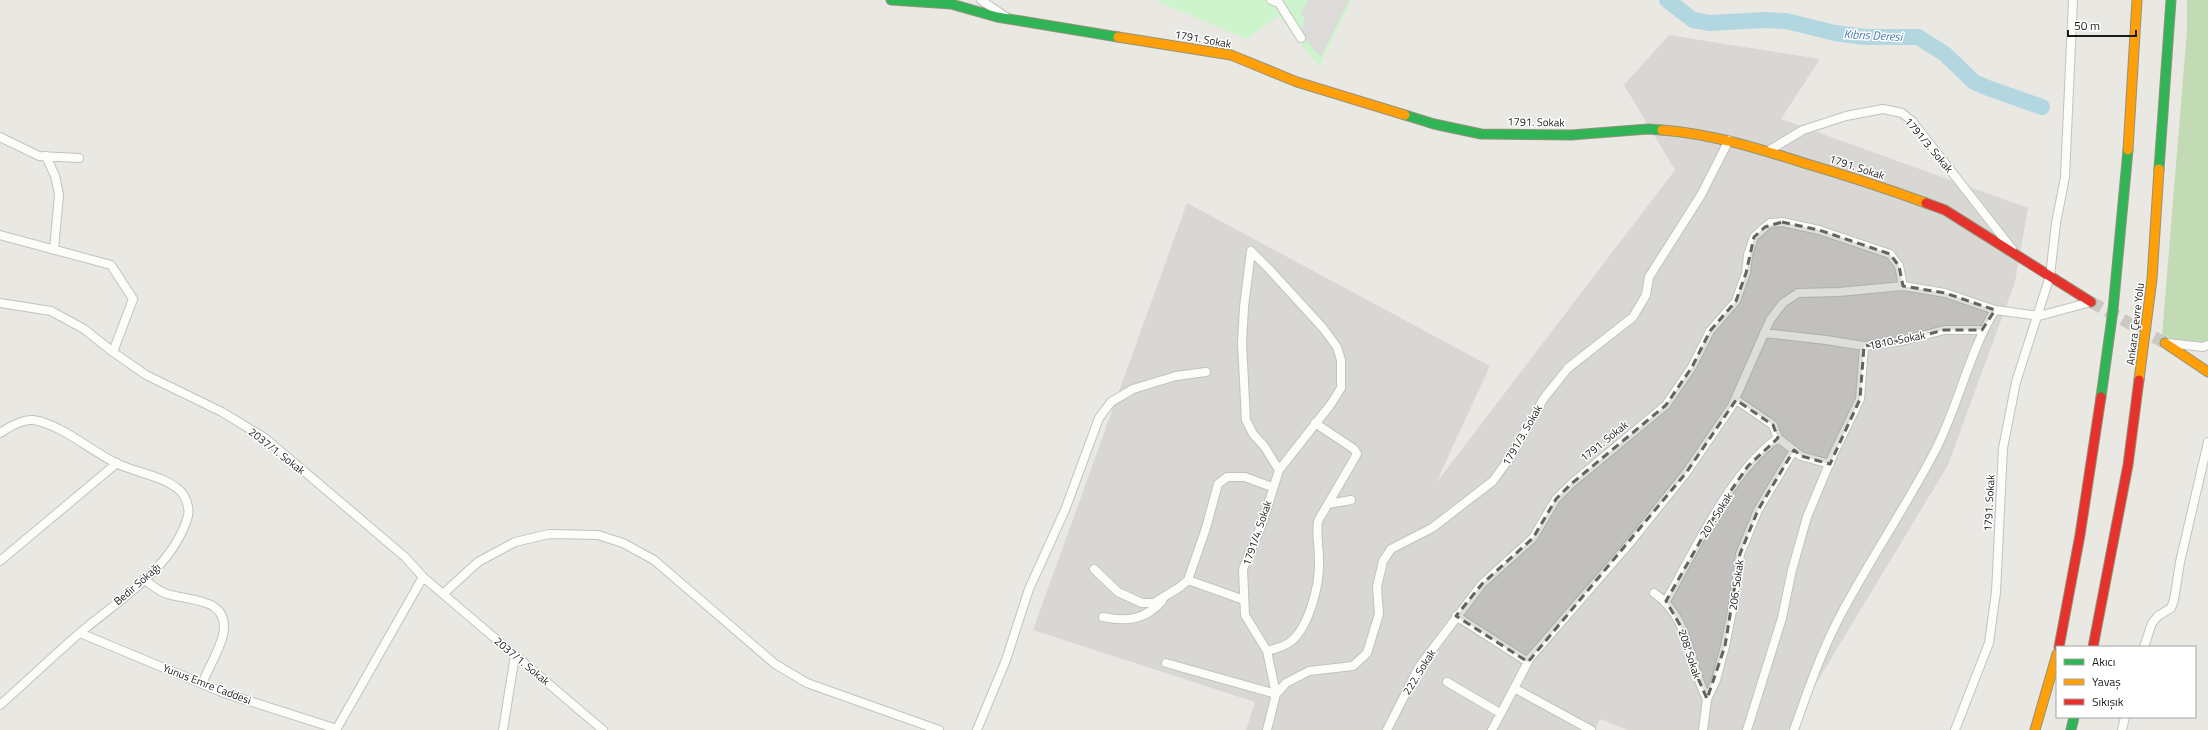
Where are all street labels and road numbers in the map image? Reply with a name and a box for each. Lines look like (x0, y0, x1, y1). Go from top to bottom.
street label: 1791. Sokak (1173, 26, 1233, 52)
street label: 1791. Sokak (1507, 114, 1565, 131)
street label: 1791/3. Sokak (1901, 114, 1957, 177)
street label: 1791. Sokak (1827, 151, 1887, 184)
street label: Ankara Çevre Yolu (2122, 282, 2148, 366)
street label: 1810. Sokak (1867, 327, 1927, 353)
street label: 1791/3. Sokak (1498, 401, 1546, 468)
street label: 1791. Sokak (1577, 416, 1632, 465)
street label: 2037/1. Sokak (245, 424, 309, 479)
street label: 1791. Sokak (1980, 473, 1999, 532)
street label: 207. Sokak (1696, 488, 1737, 541)
street label: 1791/4. Sokak (1238, 498, 1276, 568)
street label: 206. Sokak (1725, 558, 1748, 611)
street label: Bedir Sokağı (110, 559, 164, 609)
street label: 208. Sokak (1675, 627, 1706, 681)
street label: 2037/1. Sokak (491, 633, 554, 689)
street label: 222. Sokak (1399, 645, 1440, 698)
street label: Yunus Emre Caddesi (160, 660, 254, 708)

